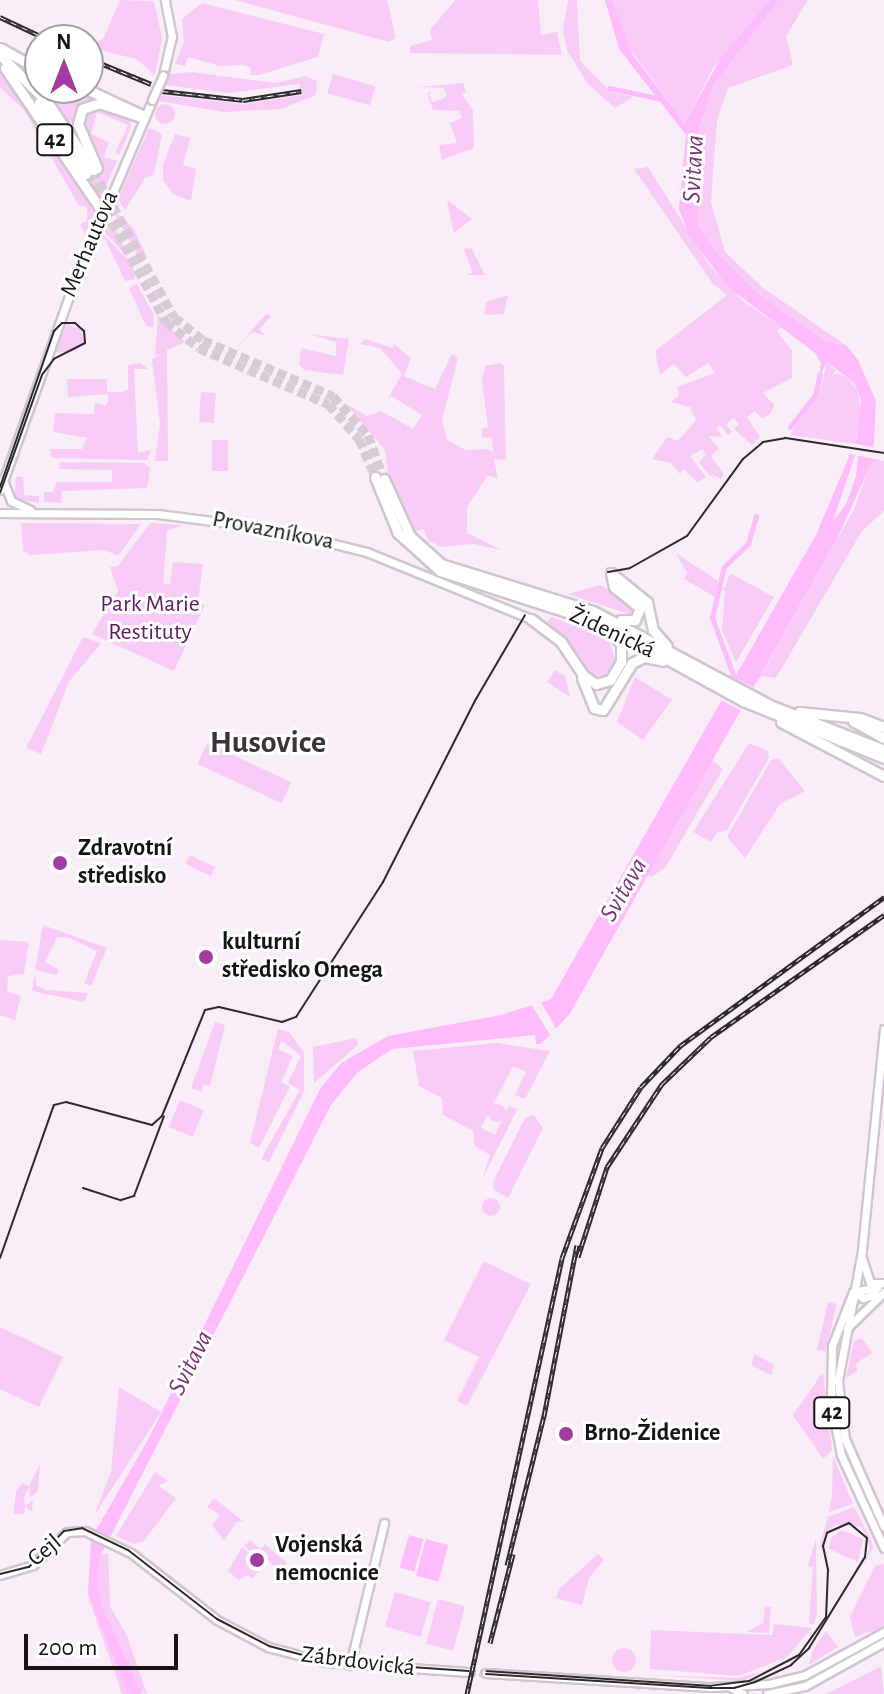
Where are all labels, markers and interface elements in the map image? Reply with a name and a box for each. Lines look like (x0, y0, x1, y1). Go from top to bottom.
north arrow (24, 24, 104, 104)
text: N (56, 31, 72, 53)
road number: 42 (35, 122, 75, 158)
water label: Svitava (677, 134, 711, 204)
street label: Merhautova (55, 186, 125, 302)
street label: Provazníkova (210, 505, 336, 557)
park label: Park Marie Restituty (100, 591, 200, 647)
street label: Židenická (565, 601, 659, 665)
district label: Husovice (210, 723, 326, 761)
place label: Zdravotní středisko (78, 835, 172, 891)
marker: Zdravotní středisko (49, 852, 71, 874)
water label: Svitava (593, 853, 655, 927)
place label: kulturní středisko Omega (222, 929, 383, 985)
marker: kulturní středisko Omega (197, 948, 215, 966)
water label: Svitava (162, 1325, 220, 1401)
road number: 42 (812, 1395, 852, 1431)
place label: Brno-Židenice (584, 1420, 720, 1448)
marker: Brno-Židenice (555, 1423, 577, 1445)
street label: Cejl (22, 1529, 68, 1573)
place label: Vojenská nemocnice (275, 1532, 379, 1588)
marker: Vojenská nemocnice (246, 1549, 268, 1571)
scale bar (28, 1618, 182, 1668)
text: 200 m (38, 1636, 97, 1660)
street label: Zábrdovická (300, 1641, 416, 1683)

